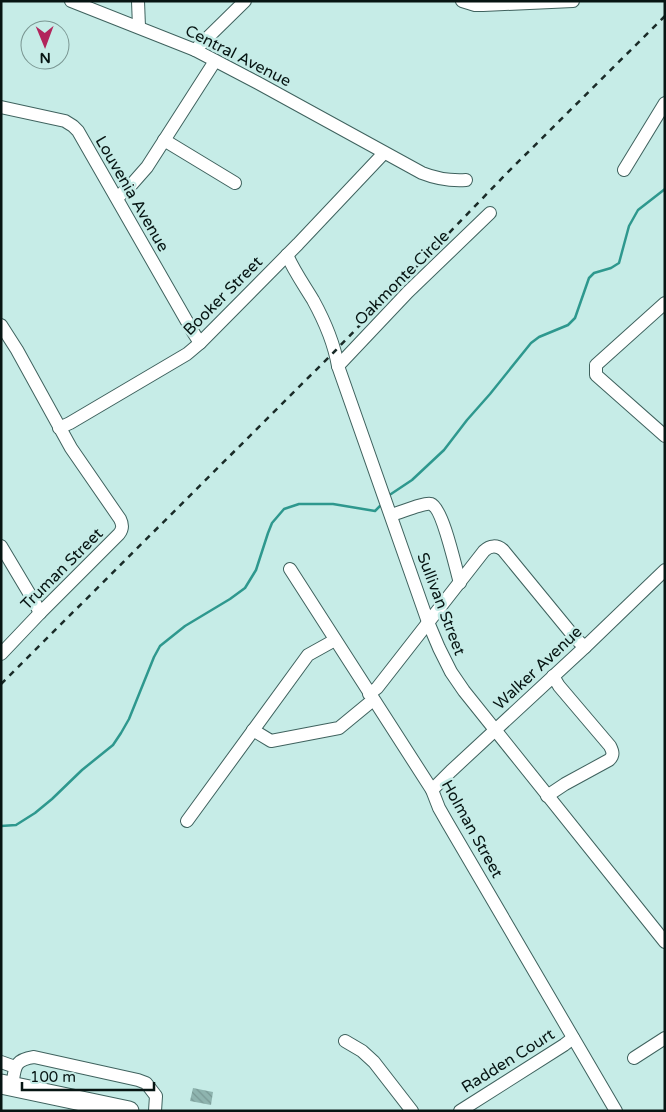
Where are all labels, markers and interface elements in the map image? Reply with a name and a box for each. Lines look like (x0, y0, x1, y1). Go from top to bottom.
north arrow (20, 20, 70, 70)
street label: Central Avenue (182, 21, 294, 91)
text: N (39, 49, 51, 66)
street label: Louvenia Avenue (91, 133, 173, 255)
street label: Oakmonte Circle (350, 226, 454, 330)
street label: Booker Street (179, 252, 267, 340)
street label: Truman Street (17, 524, 107, 614)
street label: Sullivan Street (412, 550, 470, 658)
street label: Walker Avenue (490, 622, 586, 714)
street label: Holman Street (437, 777, 507, 881)
street label: Radden Court (458, 1024, 558, 1098)
scale bar (22, 1060, 155, 1092)
text: 100 m (30, 1068, 76, 1086)

